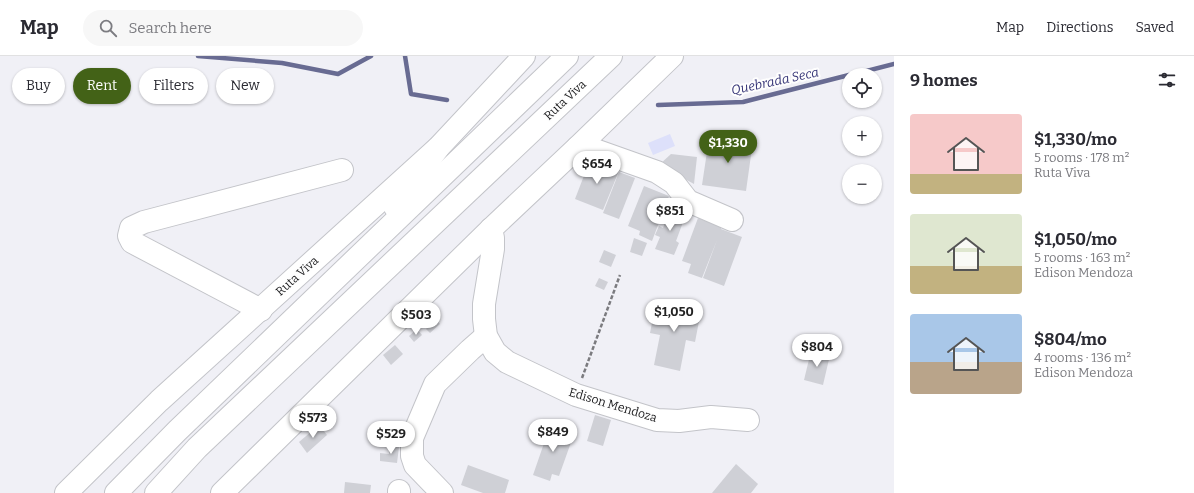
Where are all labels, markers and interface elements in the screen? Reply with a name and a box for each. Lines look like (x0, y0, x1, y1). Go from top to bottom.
search box (83, 10, 363, 46)
text: Map (20, 16, 59, 39)
icon: search (97, 17, 119, 39)
text: Search here (129, 19, 212, 37)
text: Map (996, 19, 1024, 36)
text: Directions (1046, 19, 1114, 36)
text: Saved (1136, 19, 1174, 36)
water label: Quebrada Seca (730, 64, 820, 98)
chip: Buy (12, 68, 65, 104)
chip: Rent (73, 68, 131, 104)
chip: Filters (139, 68, 208, 104)
chip: New (216, 68, 274, 104)
map controls (842, 68, 882, 204)
button: locate (842, 68, 882, 108)
icon: filters (1156, 69, 1178, 91)
text: 9 homes (910, 70, 978, 91)
street label: Ruta Viva (541, 77, 589, 123)
button: + (842, 116, 882, 156)
text: $1,330/mo (1034, 129, 1117, 150)
pin: $1,330 (695, 130, 761, 164)
icon: home (942, 130, 990, 178)
text: $1,330 (708, 135, 748, 150)
text: 5 rooms · 178 m² (1034, 150, 1129, 165)
pin: $654 (573, 151, 621, 185)
text: $654 (582, 156, 612, 171)
button: − (842, 164, 882, 204)
text: Ruta Viva (1034, 165, 1090, 180)
pin: $851 (646, 198, 694, 232)
text: $851 (656, 203, 684, 218)
text: $1,050/mo (1034, 229, 1117, 250)
icon: home (942, 230, 990, 278)
text: 5 rooms · 163 m² (1034, 250, 1130, 265)
street label: Ruta Viva (273, 253, 321, 299)
text: Edison Mendoza (1034, 265, 1133, 280)
pin: $1,050 (641, 299, 707, 333)
pin: $503 (392, 302, 440, 336)
text: $1,050 (654, 304, 694, 319)
text: $503 (401, 307, 431, 322)
text: $804/mo (1034, 329, 1107, 350)
icon: home (942, 330, 990, 378)
pin: $804 (793, 334, 841, 368)
text: $804 (801, 339, 833, 354)
text: 4 rooms · 136 m² (1034, 350, 1131, 365)
text: Edison Mendoza (1034, 365, 1133, 380)
street label: Edison Mendoza (567, 385, 659, 425)
pin: $573 (289, 405, 337, 439)
text: $573 (298, 410, 328, 425)
pin: $849 (529, 419, 577, 453)
pin: $529 (367, 421, 415, 455)
text: $849 (537, 424, 569, 439)
text: $529 (376, 426, 406, 441)

